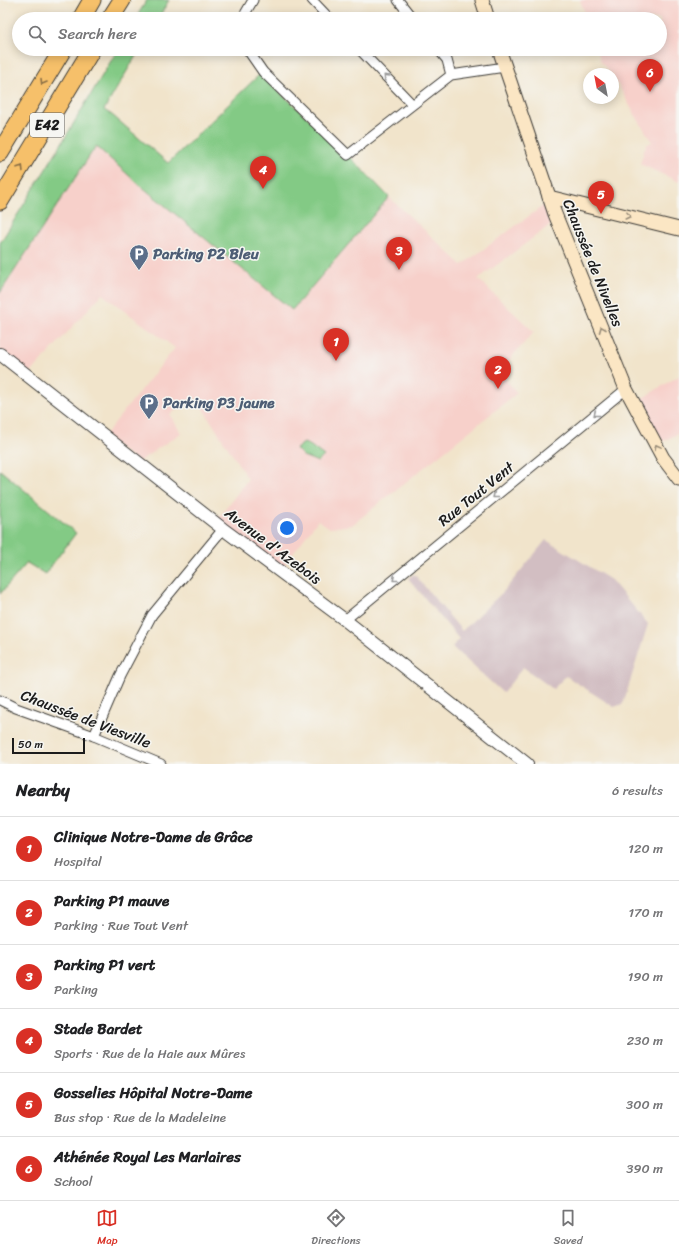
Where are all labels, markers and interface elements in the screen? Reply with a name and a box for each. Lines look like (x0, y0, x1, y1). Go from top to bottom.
search box (12, 12, 667, 56)
text: Search here (58, 21, 137, 47)
icon: search (26, 23, 48, 45)
pin: 6 (637, 59, 663, 92)
north arrow (583, 68, 619, 104)
one-way arrow (383, 74, 391, 82)
one-way arrow (40, 78, 47, 85)
road number: E42 (30, 113, 64, 137)
pin: 4 (250, 156, 276, 189)
one-way arrow (16, 165, 23, 172)
pin: 5 (588, 181, 614, 214)
street label: Chaussée de Nivelles (555, 195, 631, 331)
one-way arrow (625, 212, 631, 220)
pin: 3 (386, 237, 412, 270)
place label: Parking P2 Bleu (153, 241, 260, 267)
parking icon: Parking P2 Bleu (128, 243, 150, 271)
one-way arrow (598, 326, 606, 333)
pin: 1 (323, 328, 349, 361)
pin: 2 (485, 356, 511, 389)
place label: Parking P3 jaune (163, 390, 275, 416)
parking icon: Parking P3 jaune (138, 392, 160, 420)
one-way arrow (593, 409, 600, 416)
one-way arrow (654, 444, 662, 451)
street label: Rue Tout Vent (432, 454, 521, 533)
one-way arrow (493, 492, 500, 499)
street label: Avenue d'Azebois (218, 500, 328, 592)
your location (277, 518, 297, 538)
one-way arrow (392, 574, 399, 581)
street label: Chaussée de Viesville (17, 682, 155, 756)
text: 50 m (18, 735, 43, 754)
scale bar (12, 736, 85, 755)
text: Nearby (16, 775, 70, 805)
text: 6 results (612, 779, 663, 802)
text: Clinique Notre-Dame de Grâce (54, 824, 253, 850)
text: 1 (26, 837, 32, 860)
text: 120 m (628, 837, 663, 860)
text: Hospital (54, 850, 102, 873)
text: Parking P1 mauve (54, 888, 169, 914)
text: 2 (25, 901, 33, 924)
text: 170 m (628, 901, 663, 924)
text: Parking · Rue Tout Vent (54, 914, 188, 937)
text: Parking P1 vert (54, 952, 155, 978)
text: 3 (25, 965, 33, 988)
text: 190 m (628, 965, 663, 988)
text: Parking (54, 978, 98, 1001)
text: Stade Bardet (54, 1016, 143, 1042)
text: 4 (25, 1029, 33, 1052)
text: 230 m (627, 1029, 663, 1052)
text: Sports · Rue de la Haie aux Mûres (54, 1042, 245, 1065)
text: Gosselies Hôpital Notre-Dame (54, 1080, 253, 1106)
text: 5 (25, 1093, 33, 1116)
text: 300 m (626, 1093, 663, 1116)
text: Bus stop · Rue de la Madeleine (54, 1106, 226, 1129)
text: Athénée Royal Les Marlaires (54, 1144, 241, 1170)
text: 6 (25, 1157, 33, 1180)
text: 390 m (626, 1157, 663, 1180)
text: School (54, 1170, 92, 1193)
tab: Map (96, 1207, 118, 1250)
tab: Directions (311, 1207, 361, 1250)
tab: Saved (554, 1207, 583, 1250)

